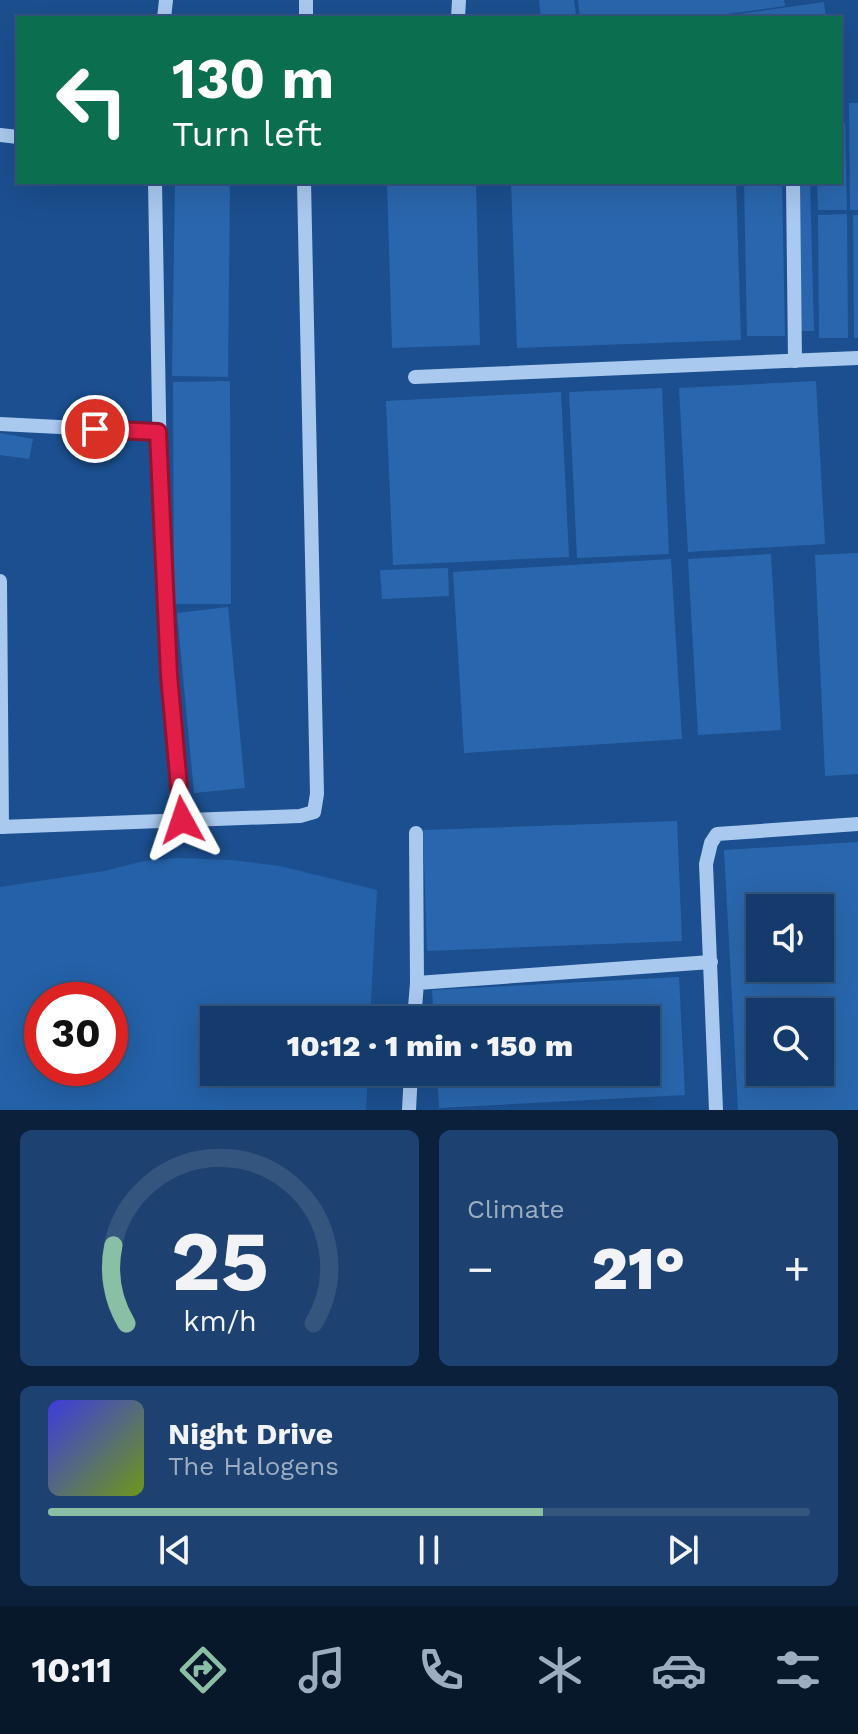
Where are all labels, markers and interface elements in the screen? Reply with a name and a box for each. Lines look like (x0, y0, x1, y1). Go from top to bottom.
text: 130 m (172, 46, 334, 112)
icon: left (40, 48, 144, 152)
text: Turn left (172, 113, 322, 155)
pin (61, 395, 129, 463)
icon: arrive (73, 407, 117, 451)
position arrow (140, 778, 224, 862)
map controls (746, 894, 834, 1086)
button: sound (746, 894, 834, 982)
speed limit sign: 30 (24, 982, 128, 1086)
button: search (746, 998, 834, 1086)
text: 10:12 · 1 min · 150 m (287, 1028, 573, 1063)
text: Climate (467, 1194, 565, 1224)
text: 25 (170, 1213, 269, 1310)
text: 21° (592, 1233, 685, 1304)
text: − (467, 1243, 494, 1295)
text: + (783, 1243, 810, 1295)
text: km/h (183, 1304, 256, 1338)
text: Night Drive (168, 1416, 333, 1451)
text: The Halogens (168, 1451, 339, 1481)
icon: previous (153, 1528, 197, 1572)
icon: pause (407, 1528, 451, 1572)
icon: next (661, 1528, 705, 1572)
icon: directions (175, 1642, 231, 1698)
icon: music (294, 1642, 350, 1698)
icon: phone (413, 1642, 469, 1698)
icon: climate (532, 1642, 588, 1698)
icon: car (651, 1642, 707, 1698)
icon: filters (770, 1642, 826, 1698)
text: 10:11 (32, 1649, 112, 1691)

